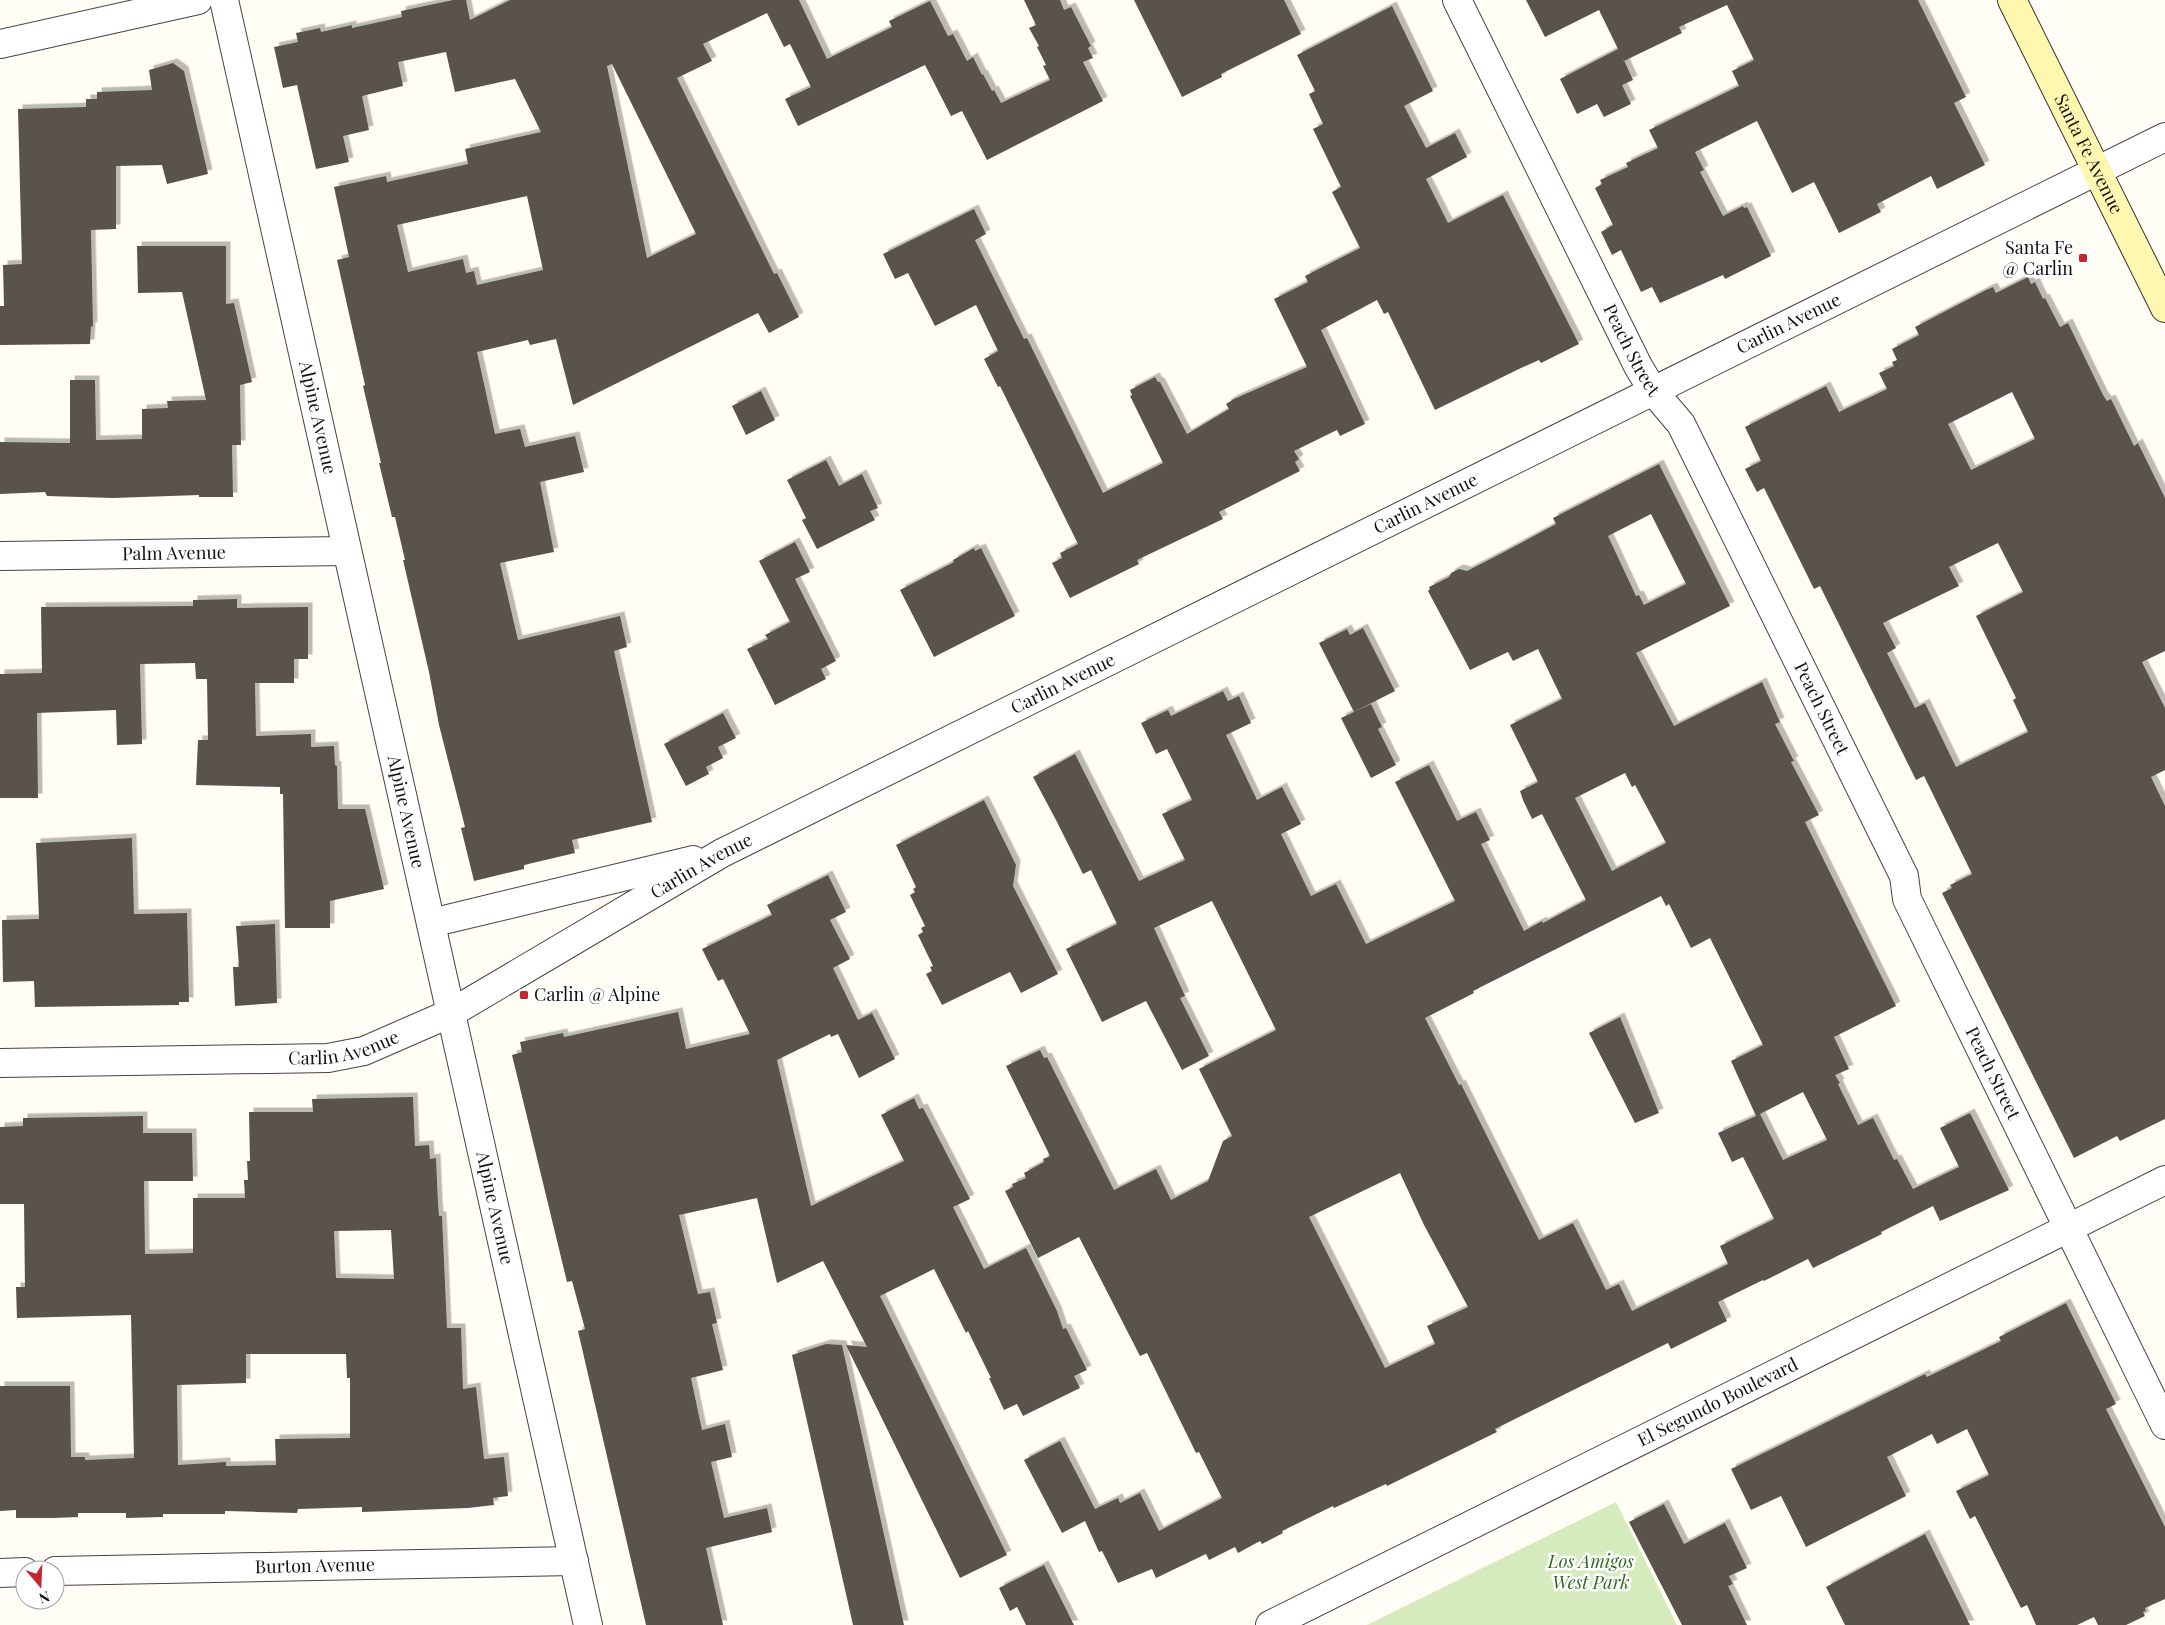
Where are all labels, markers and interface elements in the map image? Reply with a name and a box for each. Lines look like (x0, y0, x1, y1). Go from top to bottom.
street label: Santa Fe Avenue (2049, 89, 2129, 218)
place label: Santa Fe @ Carlin (2003, 235, 2073, 280)
marker: Santa Fe @ Carlin (2077, 252, 2089, 264)
street label: Carlin Avenue (1732, 287, 1844, 359)
street label: Peach Street (1598, 300, 1666, 402)
street label: Alpine Avenue (294, 358, 343, 476)
street label: Carlin Avenue (1369, 467, 1481, 539)
street label: Palm Avenue (122, 540, 226, 565)
street label: Carlin Avenue (1006, 647, 1119, 719)
street label: Peach Street (1789, 658, 1856, 759)
street label: Alpine Avenue (382, 752, 431, 871)
street label: Carlin Avenue (646, 827, 756, 904)
place label: Carlin @ Alpine (534, 982, 660, 1006)
marker: Carlin @ Alpine (518, 989, 530, 1001)
street label: Peach Street (1960, 1022, 2027, 1124)
street label: Carlin Avenue (288, 1024, 402, 1070)
street label: Alpine Avenue (471, 1148, 520, 1267)
street label: El Segundo Boulevard (1633, 1351, 1802, 1452)
park label: Los Amigos West Park (1547, 1549, 1634, 1594)
street label: Burton Avenue (255, 1552, 375, 1578)
north arrow (15, 1560, 65, 1610)
text: N (37, 1587, 52, 1608)

